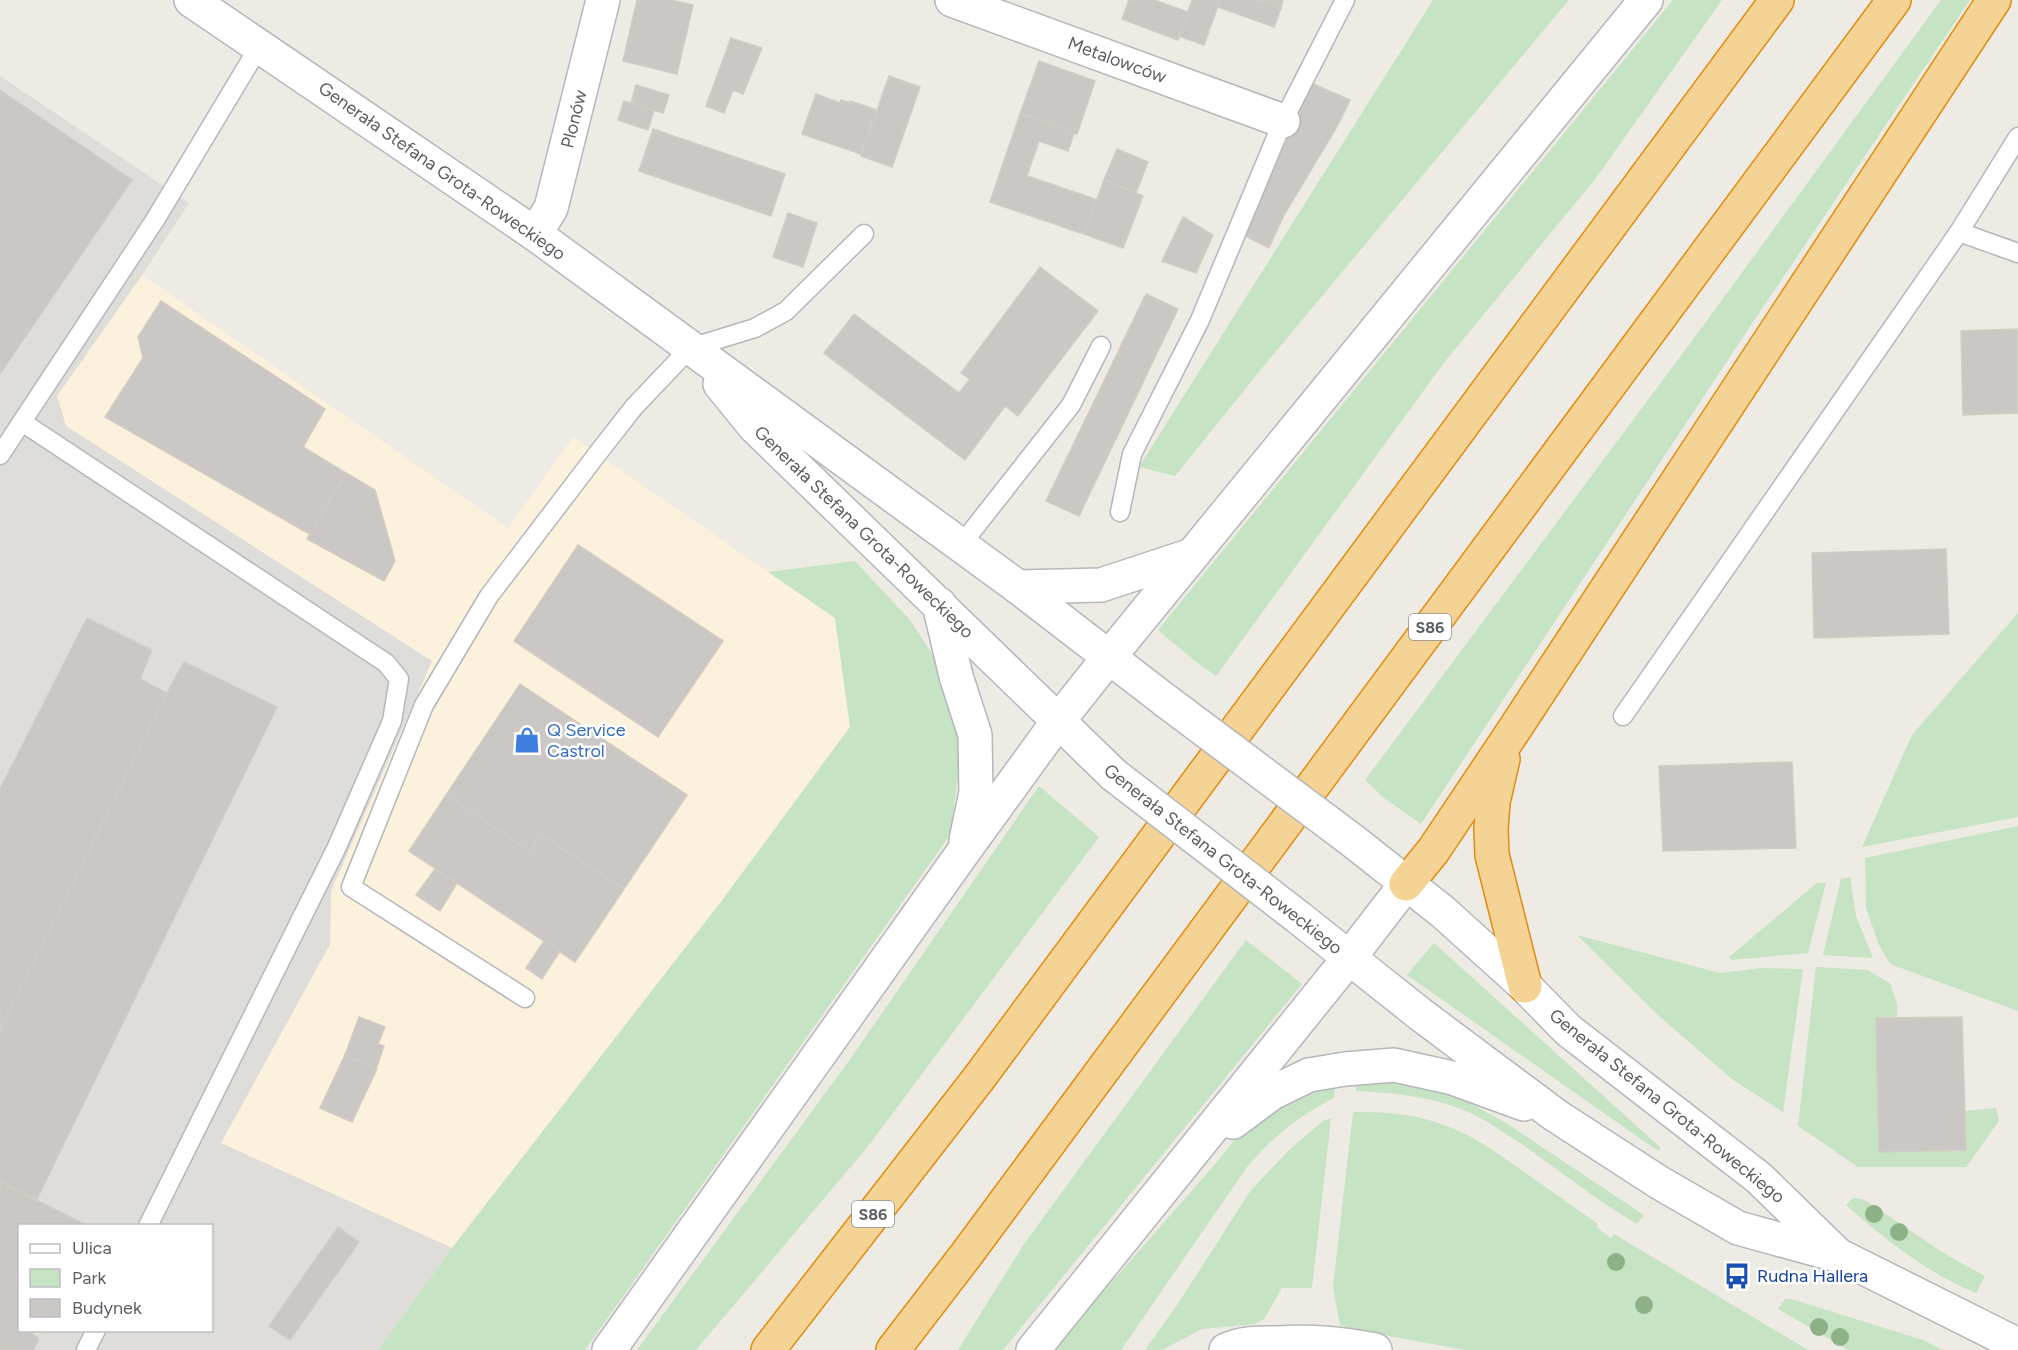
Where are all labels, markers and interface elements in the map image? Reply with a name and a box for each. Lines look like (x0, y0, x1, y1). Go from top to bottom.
street label: Metalowców (1065, 32, 1169, 88)
street label: Generała Stefana Grota-Roweckiego (314, 77, 570, 265)
street label: Plonów (556, 88, 592, 150)
street label: Generała Stefana Grota-Roweckiego (750, 421, 978, 643)
road number: S86 (1409, 614, 1451, 640)
place label: Q Service Castrol (547, 719, 626, 762)
shop icon: Q Service Castrol (512, 725, 542, 755)
street label: Generała Stefana Grota-Roweckiego (1099, 759, 1347, 959)
street label: Generała Stefana Grota-Roweckiego (1545, 1004, 1789, 1208)
road number: S86 (852, 1201, 894, 1227)
legend (18, 1224, 213, 1332)
text: Ulica (72, 1237, 112, 1259)
bus stop icon: Rudna Hallera (1722, 1261, 1752, 1291)
place label: Rudna Hallera (1757, 1265, 1868, 1287)
text: Park (72, 1267, 107, 1289)
text: Budynek (72, 1297, 142, 1319)

